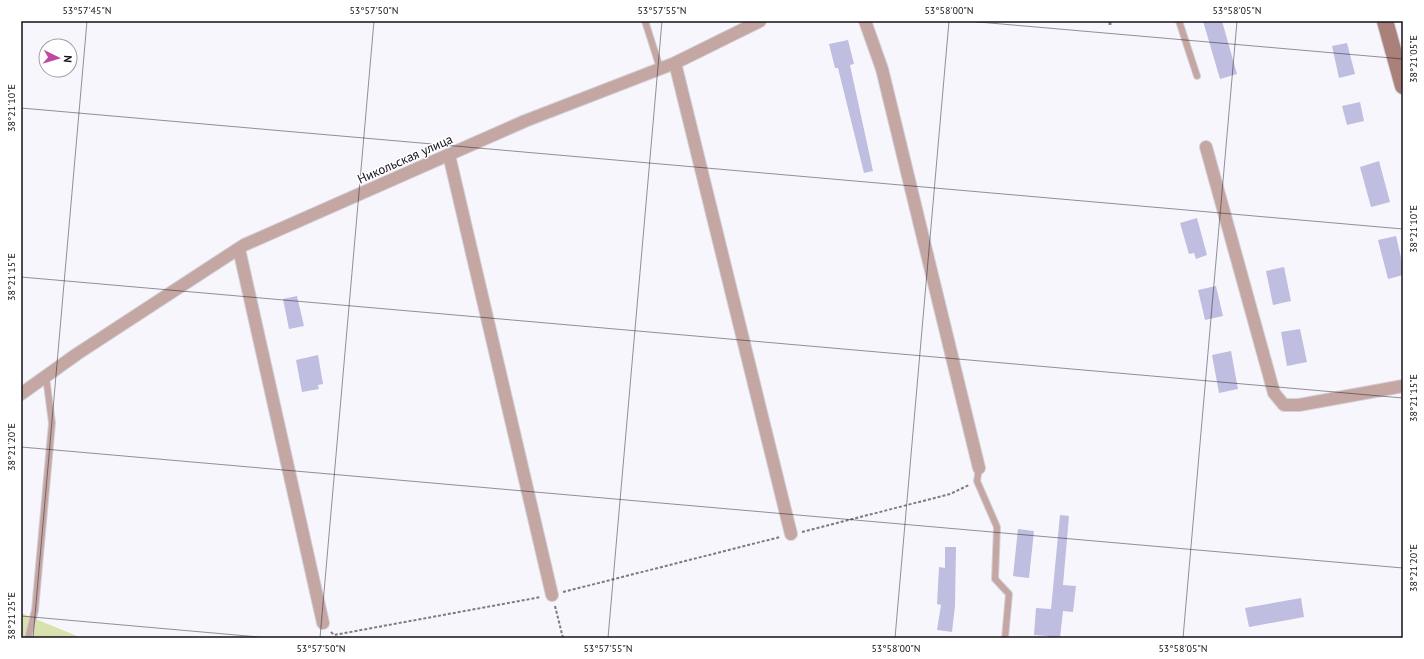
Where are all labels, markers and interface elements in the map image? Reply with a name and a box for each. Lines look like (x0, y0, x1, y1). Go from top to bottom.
text: 53°57'45"N (62, 4, 112, 17)
text: 53°57'50"N (349, 4, 399, 17)
text: 53°57'55"N (637, 4, 687, 17)
text: 53°58'00"N (924, 4, 974, 17)
text: 53°58'05"N (1212, 4, 1262, 17)
text: 38°21'05"E (1407, 35, 1420, 83)
north arrow (38, 38, 78, 78)
text: N (61, 55, 75, 63)
text: 38°21'10"E (5, 84, 18, 132)
street label: Никольская улица (355, 130, 455, 188)
text: 38°21'10"E (1407, 205, 1420, 253)
text: 38°21'15"E (5, 253, 18, 301)
text: 38°21'15"E (1407, 374, 1420, 422)
text: 38°21'20"E (5, 423, 18, 471)
text: 38°21'20"E (1407, 544, 1420, 592)
text: 38°21'25"E (5, 592, 18, 640)
text: 53°57'50"N (296, 642, 346, 655)
text: 53°57'55"N (583, 642, 633, 655)
text: 53°58'00"N (871, 642, 921, 655)
text: 53°58'05"N (1158, 642, 1208, 655)

